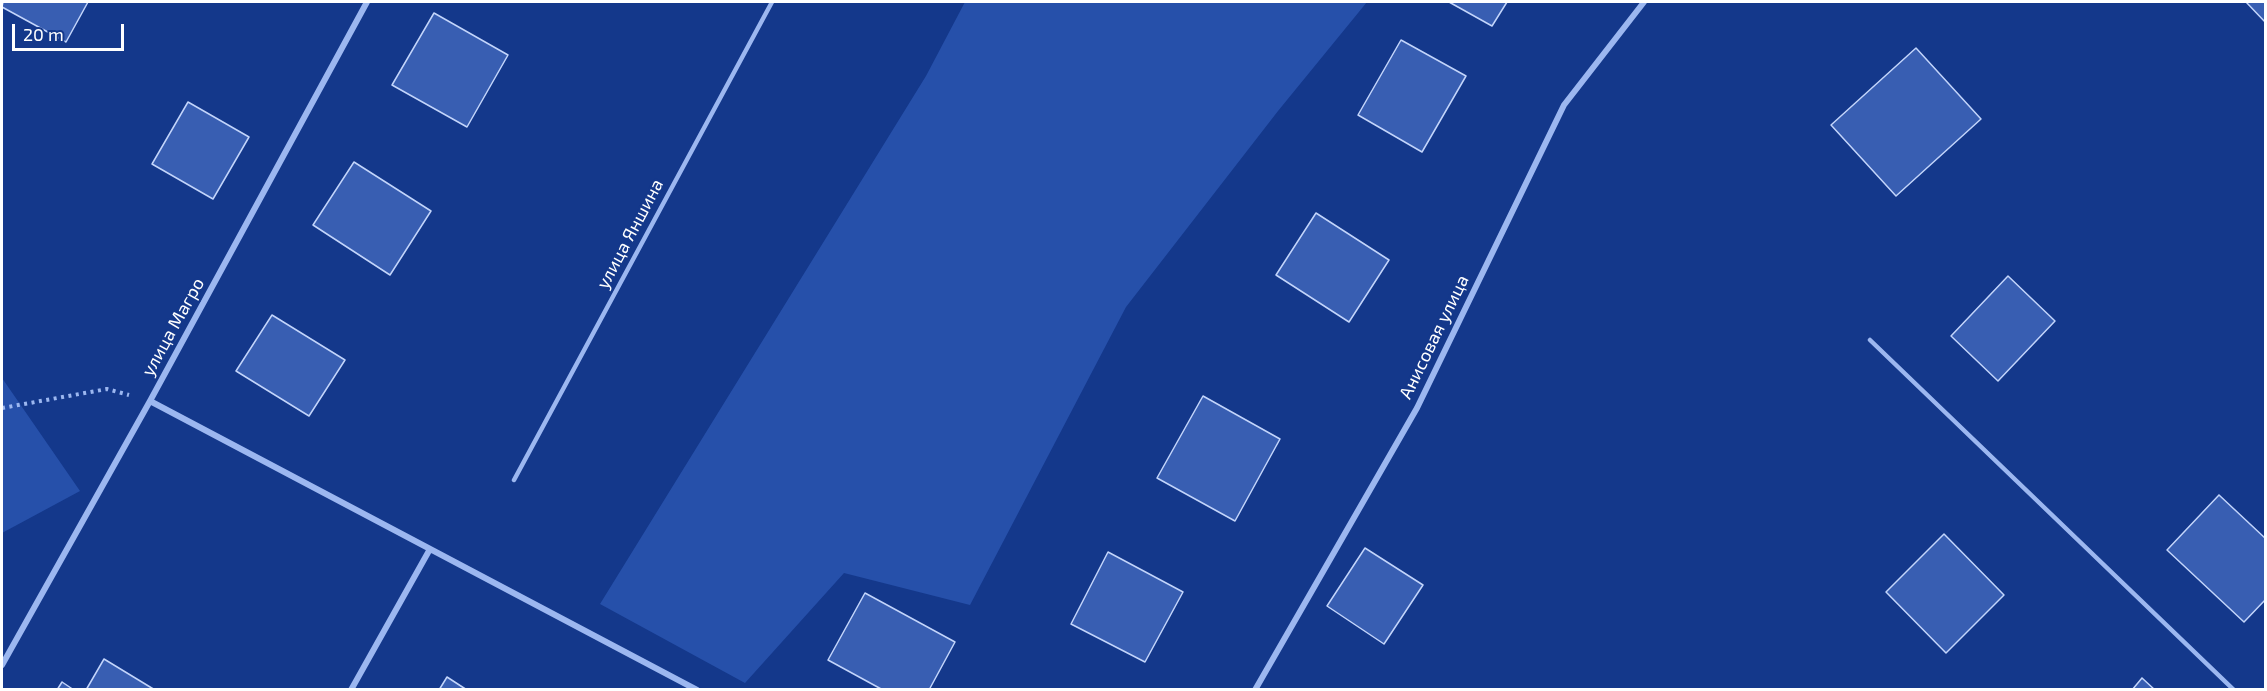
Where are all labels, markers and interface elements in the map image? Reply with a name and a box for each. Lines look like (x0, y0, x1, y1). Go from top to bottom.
scale bar (15, 12, 128, 50)
text: 20 m (23, 23, 64, 45)
street label: улица Яншина (592, 175, 668, 293)
street label: Анисовая улица (1395, 272, 1473, 402)
street label: улица Магро (137, 274, 209, 380)

